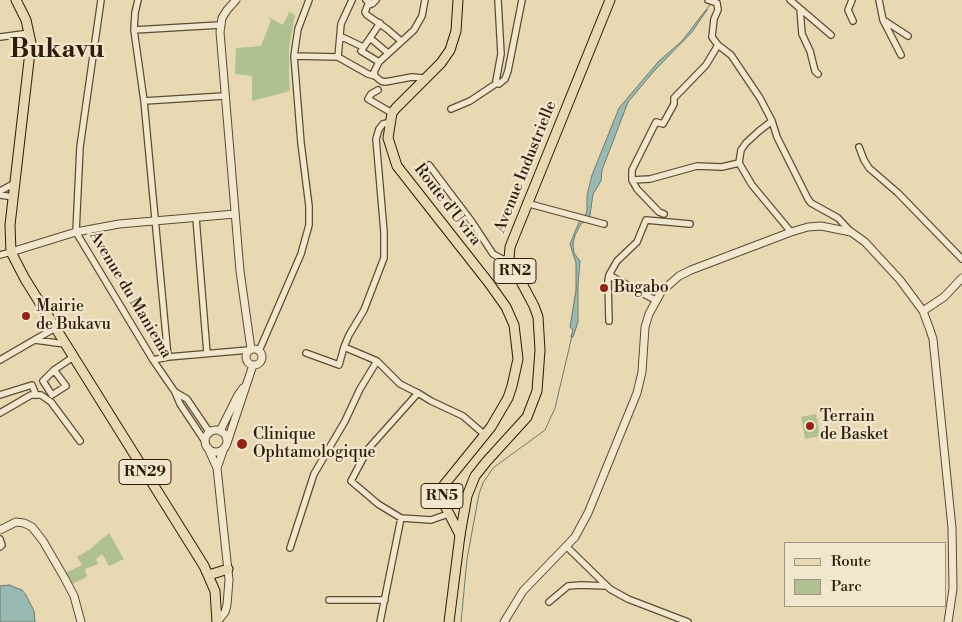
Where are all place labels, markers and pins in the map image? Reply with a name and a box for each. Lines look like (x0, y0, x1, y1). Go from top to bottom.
place label: Bugabo (614, 278, 669, 298)
marker: Bugabo (598, 282, 610, 294)
place label: Mairie de Bukavu (36, 297, 111, 335)
marker: Mairie de Bukavu (20, 310, 32, 322)
place label: Terrain de Basket (820, 407, 889, 445)
marker: Terrain de Basket (804, 420, 816, 432)
place label: Clinique Ophtamologique (253, 425, 376, 463)
marker: Clinique Ophtamologique (235, 437, 249, 451)

